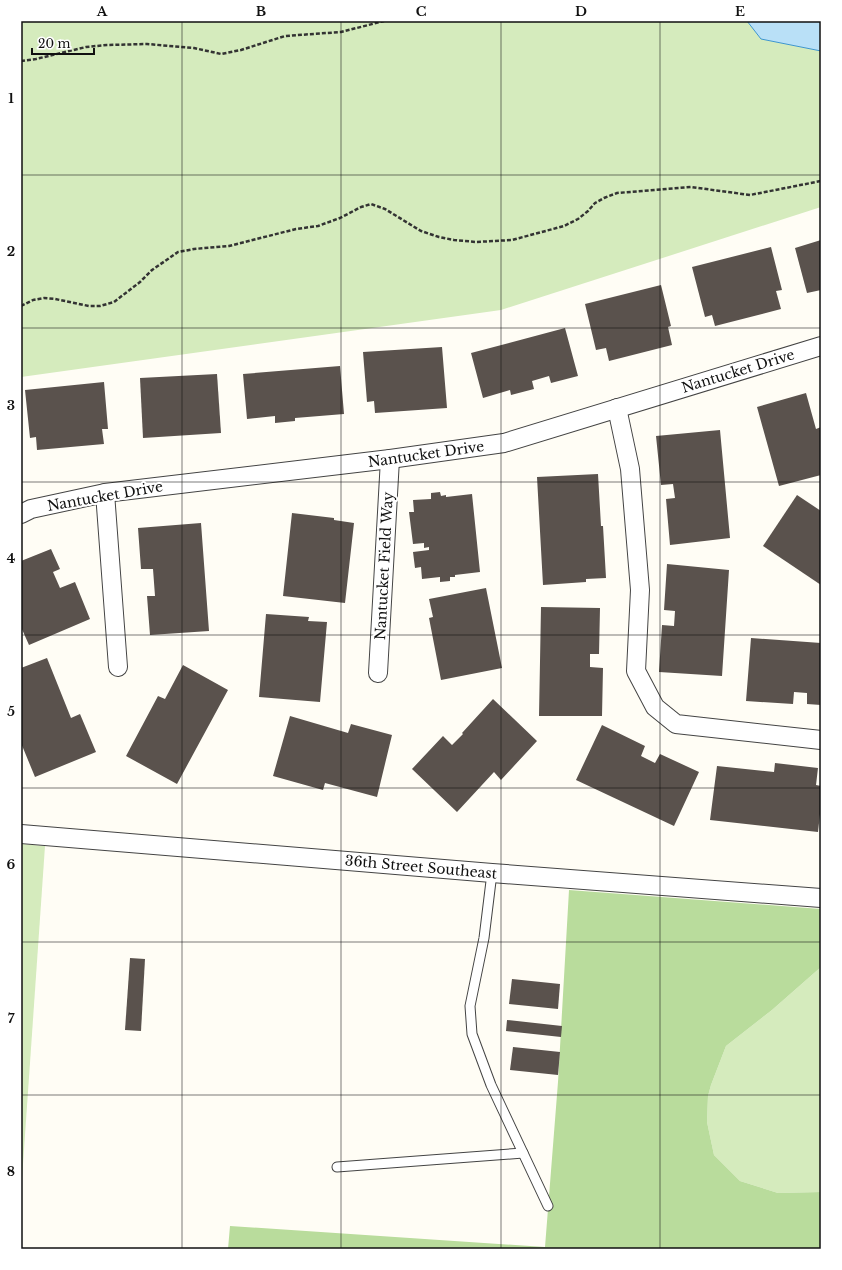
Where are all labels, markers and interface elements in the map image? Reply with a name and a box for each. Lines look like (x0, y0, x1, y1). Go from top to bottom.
text: A (96, 3, 108, 20)
text: B (256, 3, 266, 20)
text: C (416, 3, 427, 20)
text: D (575, 3, 587, 20)
text: E (735, 3, 745, 20)
scale bar (32, 30, 94, 56)
text: 20 m (38, 36, 70, 51)
text: 1 (8, 90, 14, 107)
text: 2 (7, 243, 15, 260)
street label: Nantucket Drive (679, 345, 797, 397)
text: 3 (7, 397, 15, 414)
street label: Nantucket Drive (367, 437, 485, 471)
street label: Nantucket Drive (46, 477, 164, 515)
street label: Nantucket Field Way (371, 491, 397, 641)
text: 4 (7, 550, 16, 567)
text: 5 (7, 703, 15, 720)
street label: 36th Street Southeast (344, 851, 499, 883)
text: 6 (7, 856, 16, 873)
text: 7 (8, 1010, 15, 1027)
text: 8 (7, 1163, 15, 1180)

